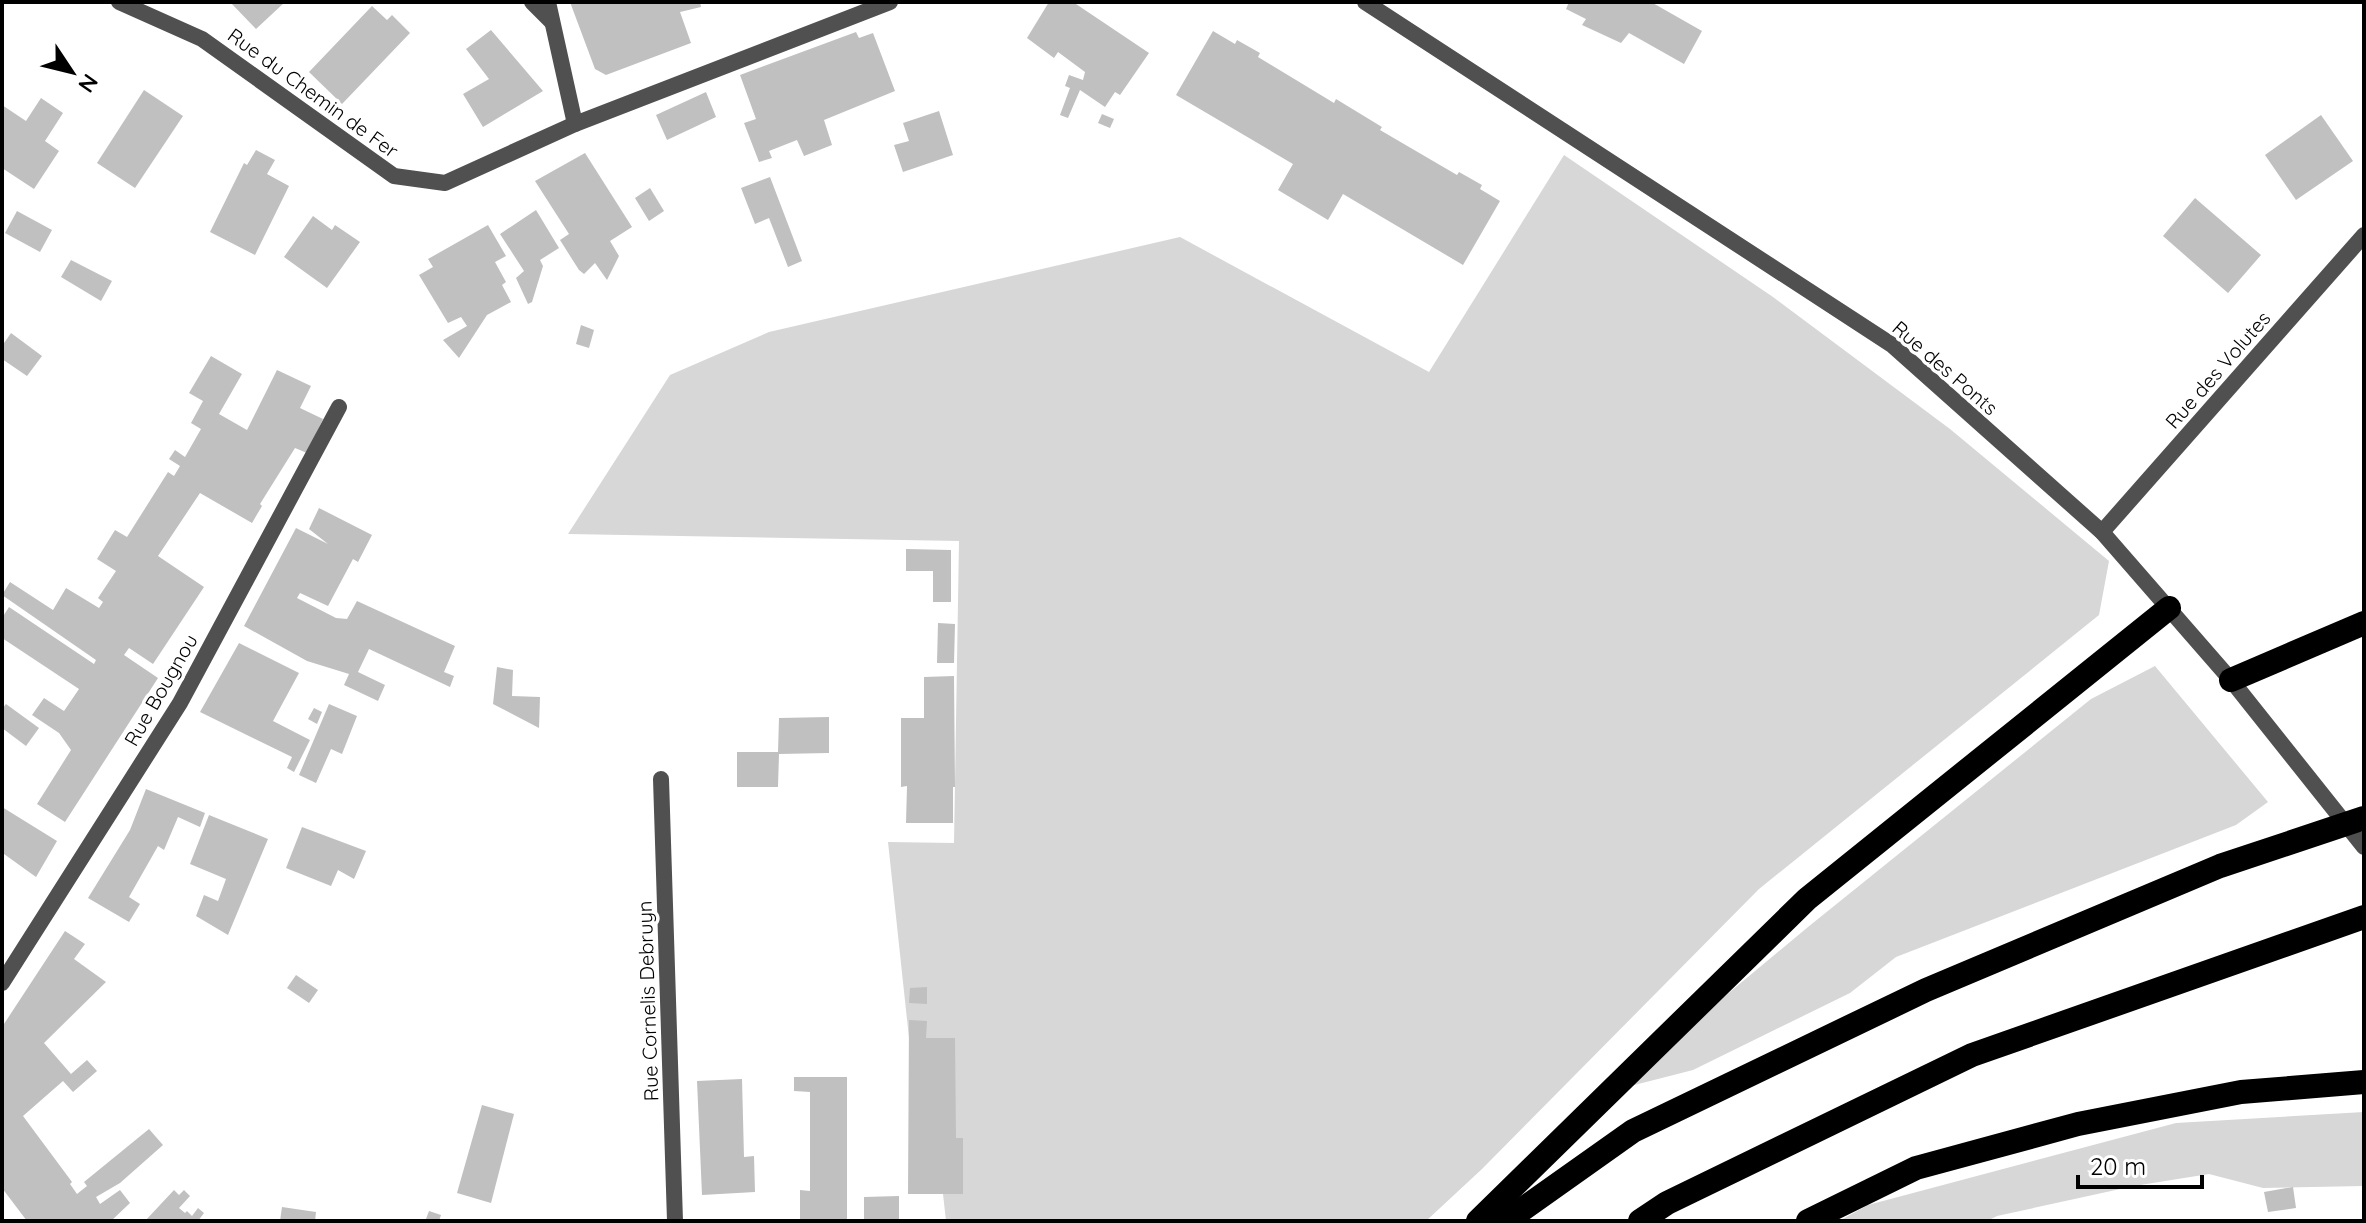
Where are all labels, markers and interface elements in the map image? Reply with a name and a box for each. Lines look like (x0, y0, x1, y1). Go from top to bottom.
street label: Rue du Chemin de Fer (223, 22, 404, 163)
north arrow (32, 32, 112, 112)
text: N (72, 69, 104, 98)
street label: Rue des Volutes (2160, 306, 2276, 434)
street label: Rue des Ponts (1887, 315, 2003, 420)
street label: Rue Bougnou (118, 629, 203, 750)
street label: Rue Cornelis Debruyn (632, 900, 663, 1102)
scale bar (2078, 1139, 2202, 1189)
text: 20 m (2090, 1151, 2146, 1181)

